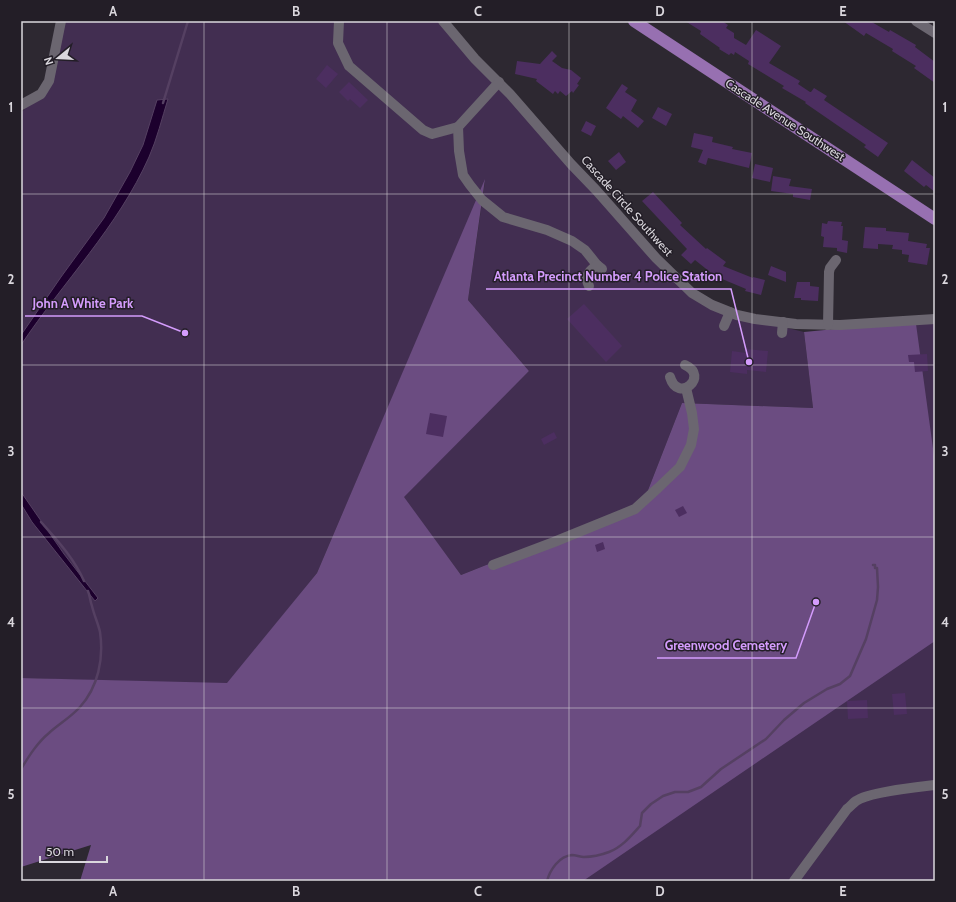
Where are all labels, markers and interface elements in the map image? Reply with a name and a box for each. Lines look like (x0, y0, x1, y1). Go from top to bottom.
text: A (109, 3, 118, 19)
text: B (292, 3, 300, 19)
text: C (474, 3, 482, 19)
text: D (655, 3, 665, 19)
text: E (839, 3, 847, 19)
north arrow (38, 38, 78, 78)
text: N (41, 55, 56, 67)
street label: Cascade Avenue Southwest (723, 75, 848, 164)
text: 1 (9, 99, 13, 115)
text: 1 (943, 99, 947, 115)
street label: Cascade Circle Southwest (578, 152, 676, 259)
callout: Atlanta Precinct Number 4 Police Station (486, 264, 731, 289)
text: Atlanta Precinct Number 4 Police Station (494, 268, 722, 284)
text: 2 (8, 271, 15, 287)
text: 2 (942, 271, 949, 287)
callout: John A White Park (25, 291, 142, 316)
text: John A White Park (32, 295, 134, 311)
text: 3 (7, 443, 15, 459)
text: 3 (941, 443, 949, 459)
text: 4 (7, 614, 15, 630)
text: 4 (941, 614, 949, 630)
callout: Greenwood Cemetery (657, 633, 796, 658)
text: Greenwood Cemetery (665, 637, 787, 653)
text: 5 (8, 786, 15, 802)
text: 5 (942, 786, 949, 802)
scale bar (40, 838, 107, 864)
text: 50 m (46, 844, 74, 859)
text: A (109, 883, 118, 899)
text: B (292, 883, 300, 899)
text: C (474, 883, 482, 899)
text: D (655, 883, 665, 899)
text: E (839, 883, 847, 899)

